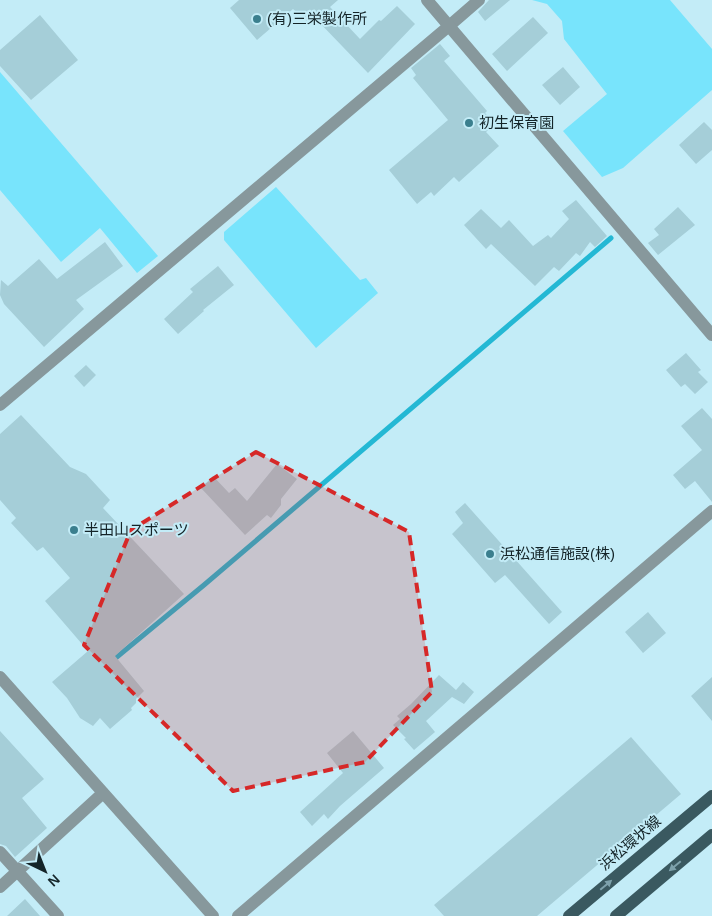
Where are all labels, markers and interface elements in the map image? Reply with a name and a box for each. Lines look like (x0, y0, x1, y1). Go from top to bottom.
place label: (有)三栄製作所 (267, 10, 367, 27)
marker: (有)三栄製作所 (251, 13, 263, 25)
place label: 初生保育園 (479, 114, 554, 131)
marker: 初生保育園 (463, 117, 475, 129)
place label: 半田山スポーツ (84, 521, 189, 538)
marker: 半田山スポーツ (68, 524, 80, 536)
place label: 浜松通信施設(株) (500, 545, 615, 562)
marker: 浜松通信施設(株) (484, 548, 496, 560)
street label: 浜松環状線 (595, 812, 664, 873)
north arrow (20, 846, 70, 896)
one-way arrow (668, 861, 681, 872)
text: N (45, 871, 63, 890)
one-way arrow (600, 879, 613, 890)

